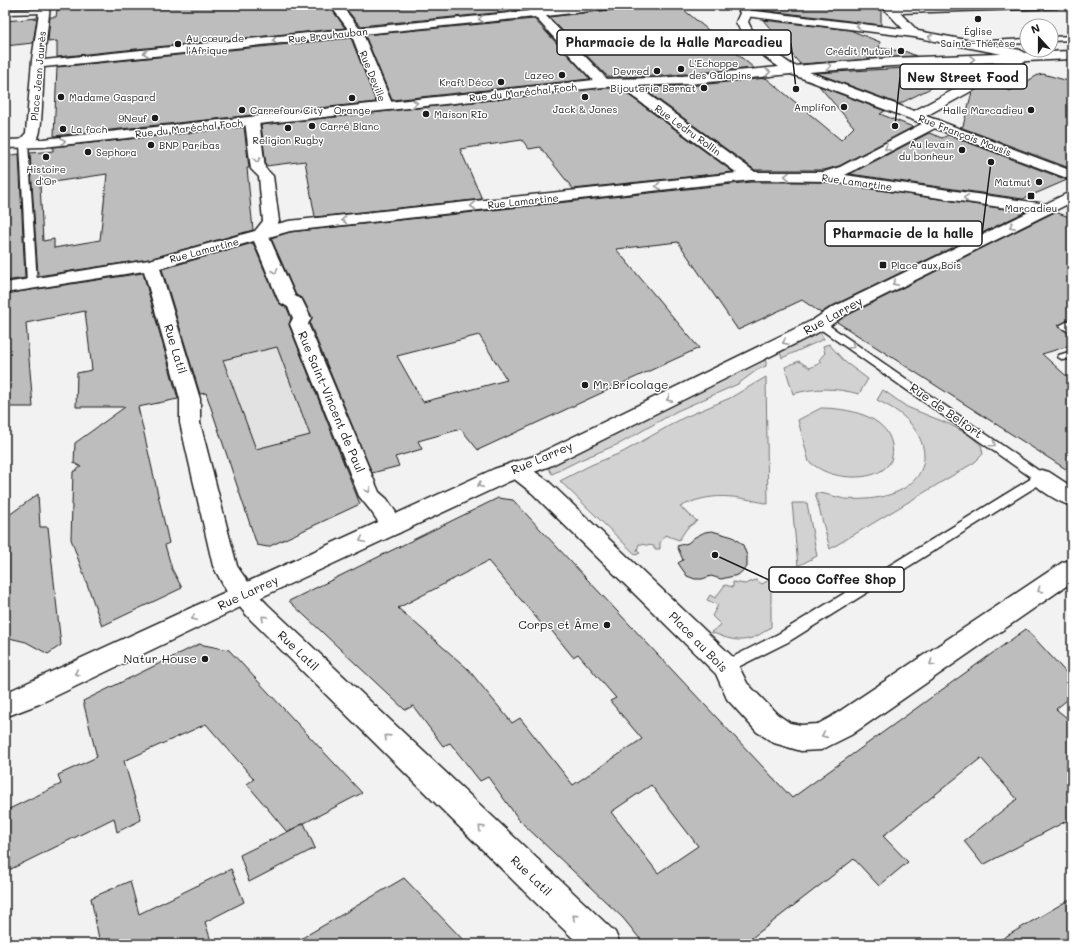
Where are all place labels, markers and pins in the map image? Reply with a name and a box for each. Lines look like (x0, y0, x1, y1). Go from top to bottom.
marker: Église Sainte-Thérèse (973, 14, 983, 24)
place label: Église Sainte-Thérèse (940, 24, 1016, 50)
callout: Pharmacie de la Halle Marcadieu (557, 30, 791, 55)
place label: Au cœur de l'Afrique (186, 31, 244, 57)
marker: Au cœur de l'Afrique (173, 39, 183, 49)
place label: Crédit Mutuel (826, 44, 893, 58)
marker: Crédit Mutuel (896, 46, 906, 56)
place label: L'Echoppe des Galopins (689, 56, 751, 82)
place label: Devred (613, 64, 649, 78)
marker: L'Echoppe des Galopins (676, 64, 686, 74)
callout: New Street Food (900, 64, 1027, 89)
marker: Devred (652, 66, 662, 76)
place label: Lazeo (525, 68, 554, 82)
marker: Lazeo (557, 70, 567, 80)
place label: Kraft Déco (439, 75, 493, 89)
marker: Kraft Déco (496, 77, 506, 87)
place label: Bijouterie Bernat (610, 81, 696, 95)
marker: Bijouterie Bernat (699, 83, 709, 93)
place label: Madame Gaspard (69, 90, 155, 104)
marker: Madame Gaspard (56, 92, 66, 102)
marker: Jack & Jones (580, 92, 590, 102)
marker: Orange (347, 93, 357, 103)
place label: Amplifon (794, 100, 836, 114)
place label: Jack & Jones (553, 102, 617, 116)
marker: Amplifon (839, 102, 849, 112)
place label: Carrefour City (250, 103, 323, 117)
place label: Orange (334, 103, 370, 117)
place label: Halle Marcadieu (943, 103, 1023, 117)
marker: Carrefour City (237, 105, 247, 115)
marker: Halle Marcadieu (1026, 105, 1036, 115)
place label: Maison RIo (434, 107, 488, 121)
marker: Maison RIo (421, 109, 431, 119)
place label: 9Neuf (118, 111, 148, 125)
marker: 9Neuf (150, 113, 160, 123)
place label: Carré Blanc (320, 119, 379, 133)
marker: Carré Blanc (307, 121, 317, 131)
place label: La foch (71, 122, 107, 136)
marker: Religion Rugby (283, 123, 293, 133)
marker: La foch (58, 124, 68, 134)
place label: Religion Rugby (253, 133, 323, 147)
place label: Au levain du bonheur (899, 137, 954, 163)
place label: BNP Paribas (159, 138, 220, 152)
marker: BNP Paribas (146, 140, 156, 150)
place label: Sephora (96, 145, 137, 159)
marker: Au levain du bonheur (957, 145, 967, 155)
marker: Sephora (83, 147, 93, 157)
marker: Histoire d'Or (41, 152, 51, 162)
place label: Histoire d'Or (26, 162, 66, 188)
place label: Matmut (995, 175, 1031, 189)
marker: Matmut (1034, 177, 1044, 187)
marker: Marcadieu (1026, 191, 1036, 201)
place label: Marcadieu (1005, 201, 1057, 215)
callout: Pharmacie de la halle (825, 221, 982, 246)
place label: Place aux Bois (891, 258, 961, 272)
marker: Place aux Bois (878, 260, 888, 270)
place label: Mr.Bricolage (593, 376, 668, 392)
marker: Mr.Bricolage (580, 380, 590, 390)
callout: Coco Coffee Shop (769, 567, 904, 592)
place label: Corps et Âme (518, 616, 599, 632)
marker: Corps et Âme (602, 620, 612, 630)
place label: Natur House (123, 650, 197, 666)
marker: Natur House (200, 654, 210, 664)

